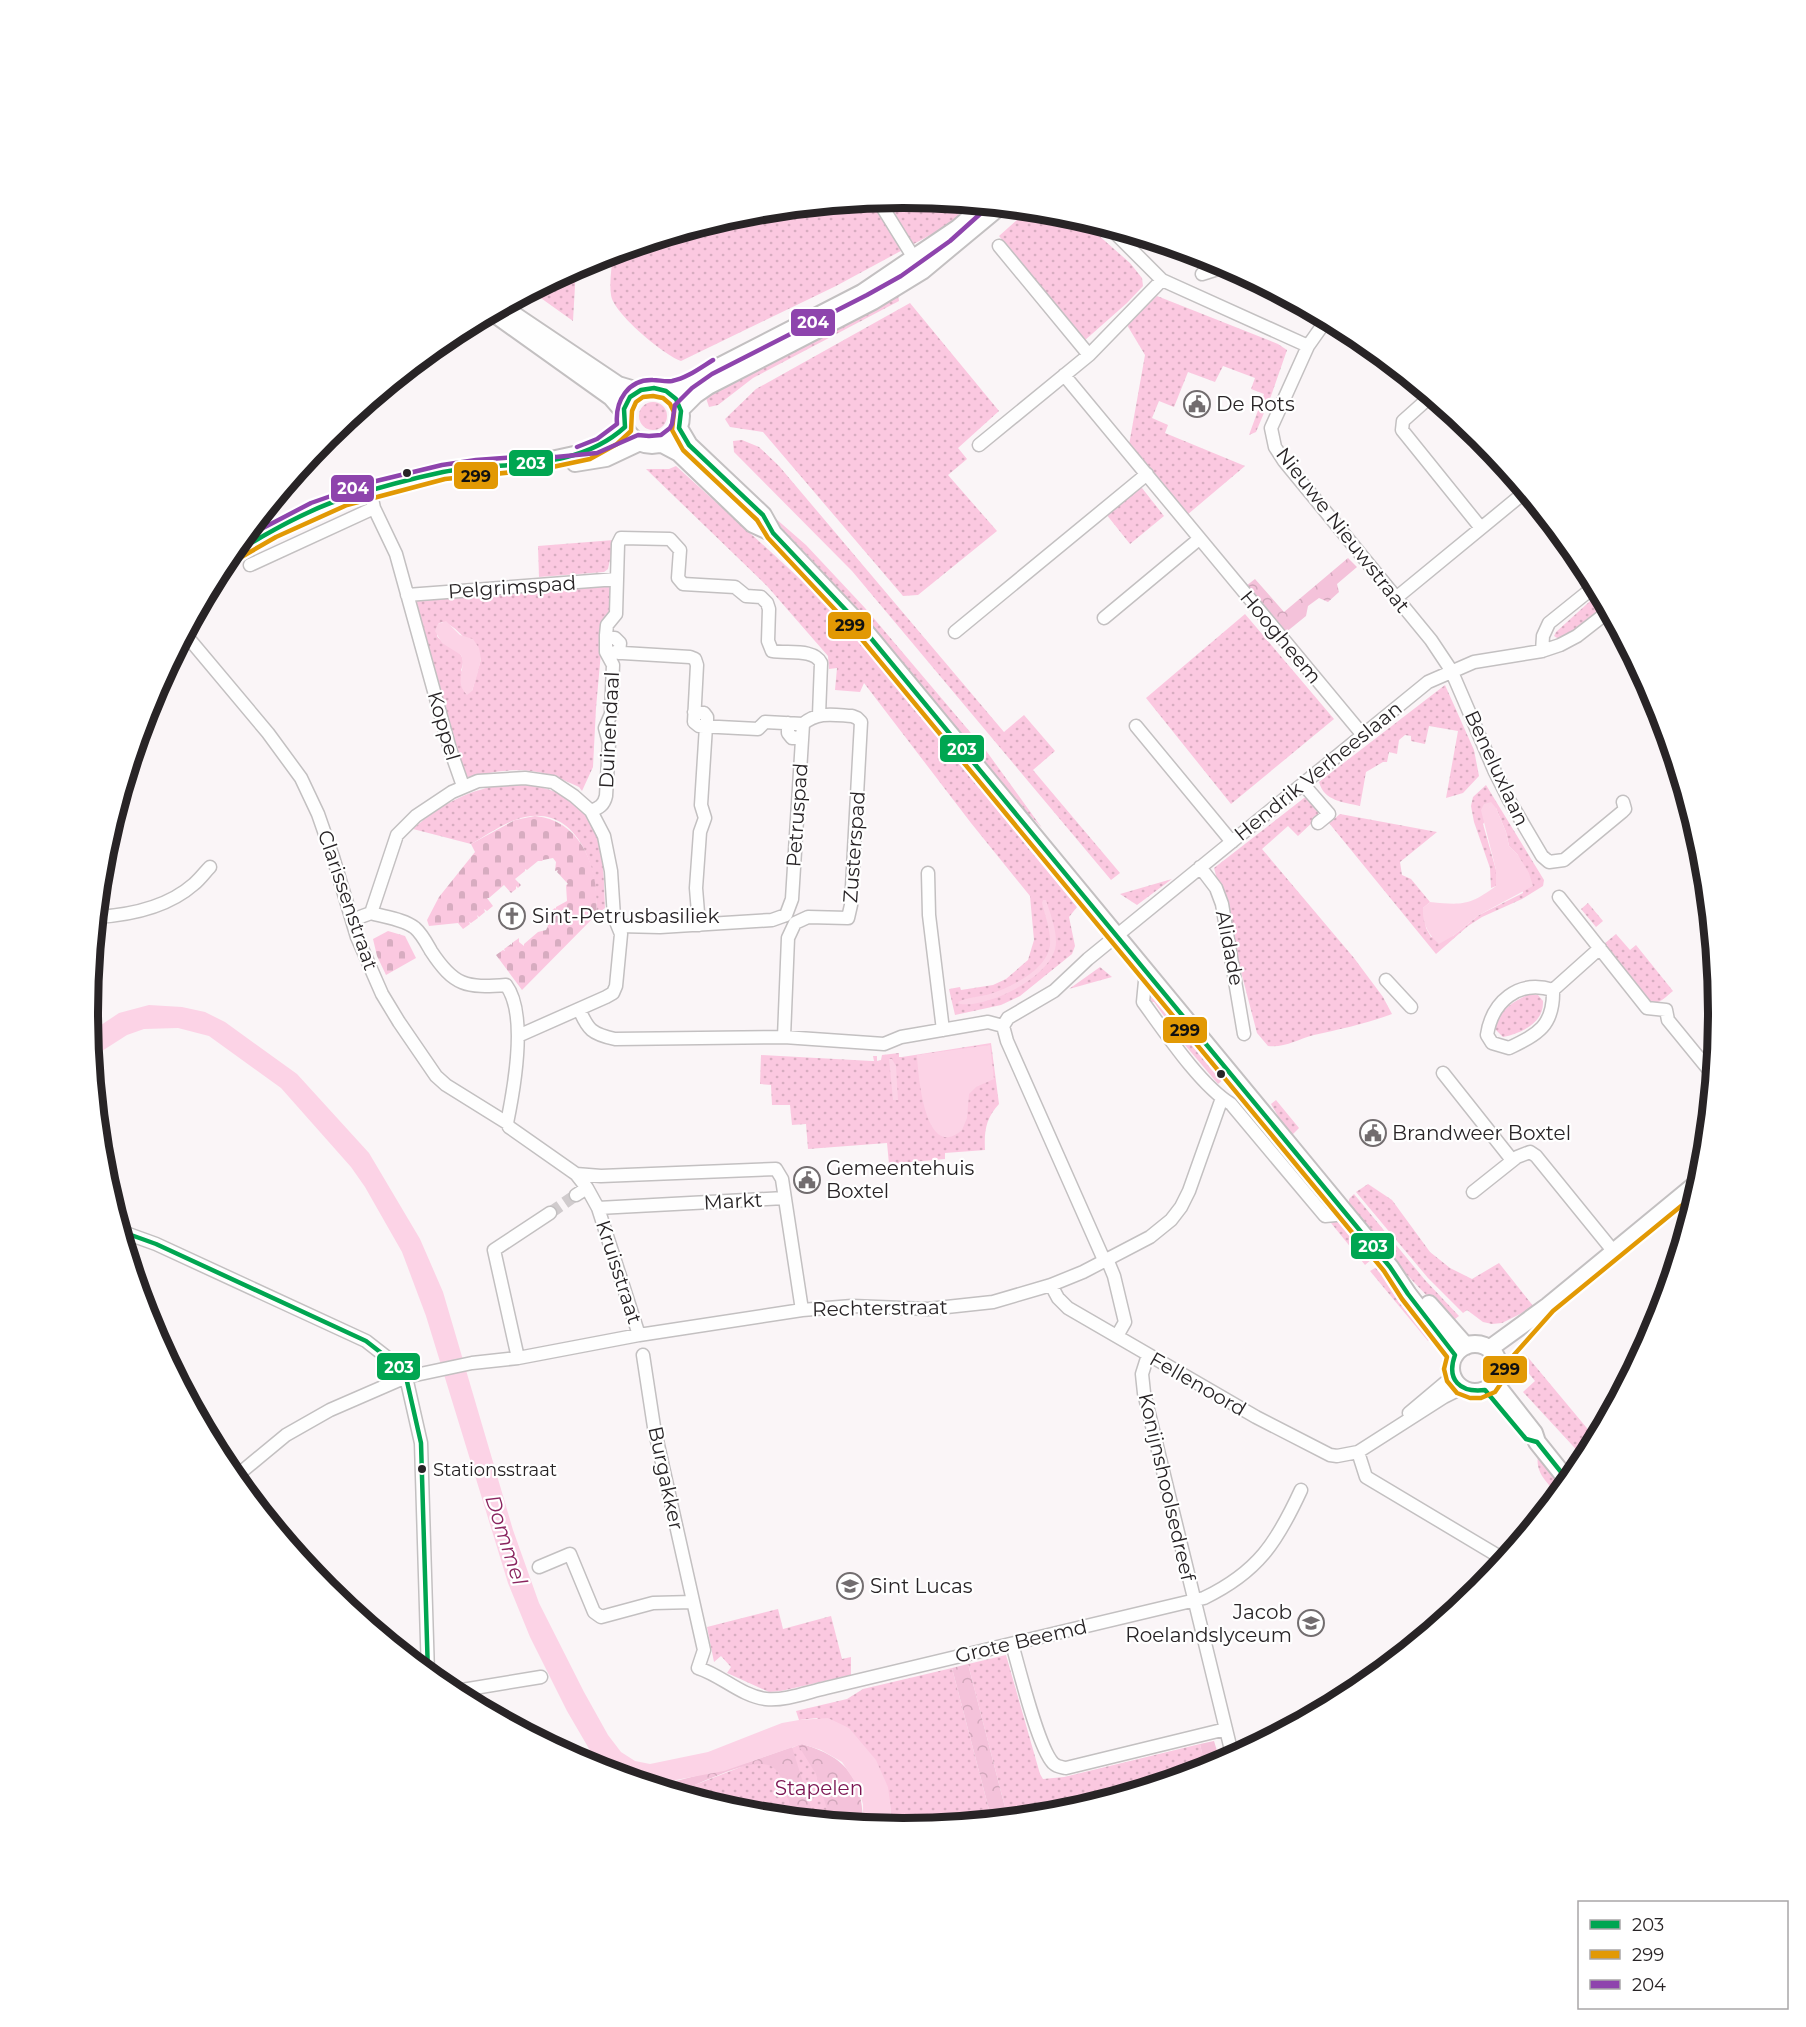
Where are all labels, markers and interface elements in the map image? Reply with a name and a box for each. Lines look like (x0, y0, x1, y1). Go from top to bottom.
line badge: 204 (790, 308, 836, 337)
text: 204 (797, 313, 829, 332)
public building icon: De Rots (1182, 389, 1212, 419)
place label: De Rots (1216, 392, 1295, 416)
street label: Nieuwe Nieuwstraat (1271, 443, 1415, 617)
line badge: 203 (508, 449, 554, 477)
text: 203 (516, 454, 546, 473)
line badge: 299 (453, 461, 499, 490)
unlabelled marker (401, 467, 413, 479)
text: 299 (461, 467, 491, 486)
line badge: 204 (330, 474, 375, 503)
text: 204 (337, 479, 369, 498)
street label: Pelgrimspad (447, 571, 577, 603)
street label: Hoogheem (1235, 586, 1327, 688)
line badge: 299 (827, 611, 872, 640)
text: 299 (835, 616, 865, 635)
street label: Duinendaal (594, 671, 624, 789)
street label: Koppel (423, 689, 465, 763)
street label: Hendrik Verheeslaan (1229, 696, 1407, 846)
street label: Beneluxlaan (1460, 706, 1534, 830)
line badge: 203 (939, 734, 985, 763)
text: 203 (947, 740, 977, 759)
street label: Petruspad (781, 762, 813, 868)
street label: Zusterspad (838, 790, 870, 904)
street label: Clarissenstraat (313, 827, 383, 973)
church icon: Sint-Petrusbasiliek (497, 901, 527, 931)
place label: Sint-Petrusbasiliek (532, 904, 720, 928)
street label: Alidade (1211, 908, 1249, 988)
line badge: 299 (1162, 1016, 1208, 1044)
text: 299 (1170, 1021, 1200, 1040)
unlabelled marker (1215, 1068, 1227, 1080)
public building icon: Brandweer Boxtel (1358, 1118, 1388, 1148)
place label: Brandweer Boxtel (1392, 1121, 1571, 1145)
place label: Gemeentehuis Boxtel (826, 1156, 975, 1203)
public building icon: Gemeentehuis Boxtel (792, 1165, 822, 1195)
street label: Markt (703, 1187, 763, 1215)
street label: Kruisstraat (591, 1217, 647, 1327)
line badge: 203 (1350, 1232, 1395, 1260)
text: 203 (1358, 1237, 1388, 1256)
street label: Rechterstraat (812, 1295, 948, 1321)
street label: Fellenoord (1146, 1347, 1250, 1421)
line badge: 203 (376, 1352, 421, 1381)
line badge: 299 (1482, 1355, 1528, 1384)
text: 203 (384, 1358, 414, 1377)
text: 299 (1490, 1360, 1520, 1379)
street label: Konijnshoolsedreef (1134, 1391, 1201, 1584)
street label: Burgakker (643, 1424, 689, 1532)
place label: Stationsstraat (433, 1459, 557, 1481)
marker: Stationsstraat (416, 1463, 428, 1475)
water label: Dommel (480, 1492, 533, 1588)
school or university icon: Sint Lucas (835, 1571, 865, 1601)
place label: Sint Lucas (870, 1574, 973, 1598)
place label: Jacob Roelandslyceum (1125, 1600, 1292, 1647)
school or university icon: Jacob Roelandslyceum (1296, 1608, 1326, 1638)
street label: Grote Beemd (953, 1614, 1089, 1668)
park label: Stapelen (775, 1776, 863, 1800)
legend (1578, 1901, 1788, 2009)
text: 203 (1632, 1914, 1664, 1936)
text: 299 (1632, 1944, 1664, 1966)
text: 204 (1632, 1974, 1666, 1996)

